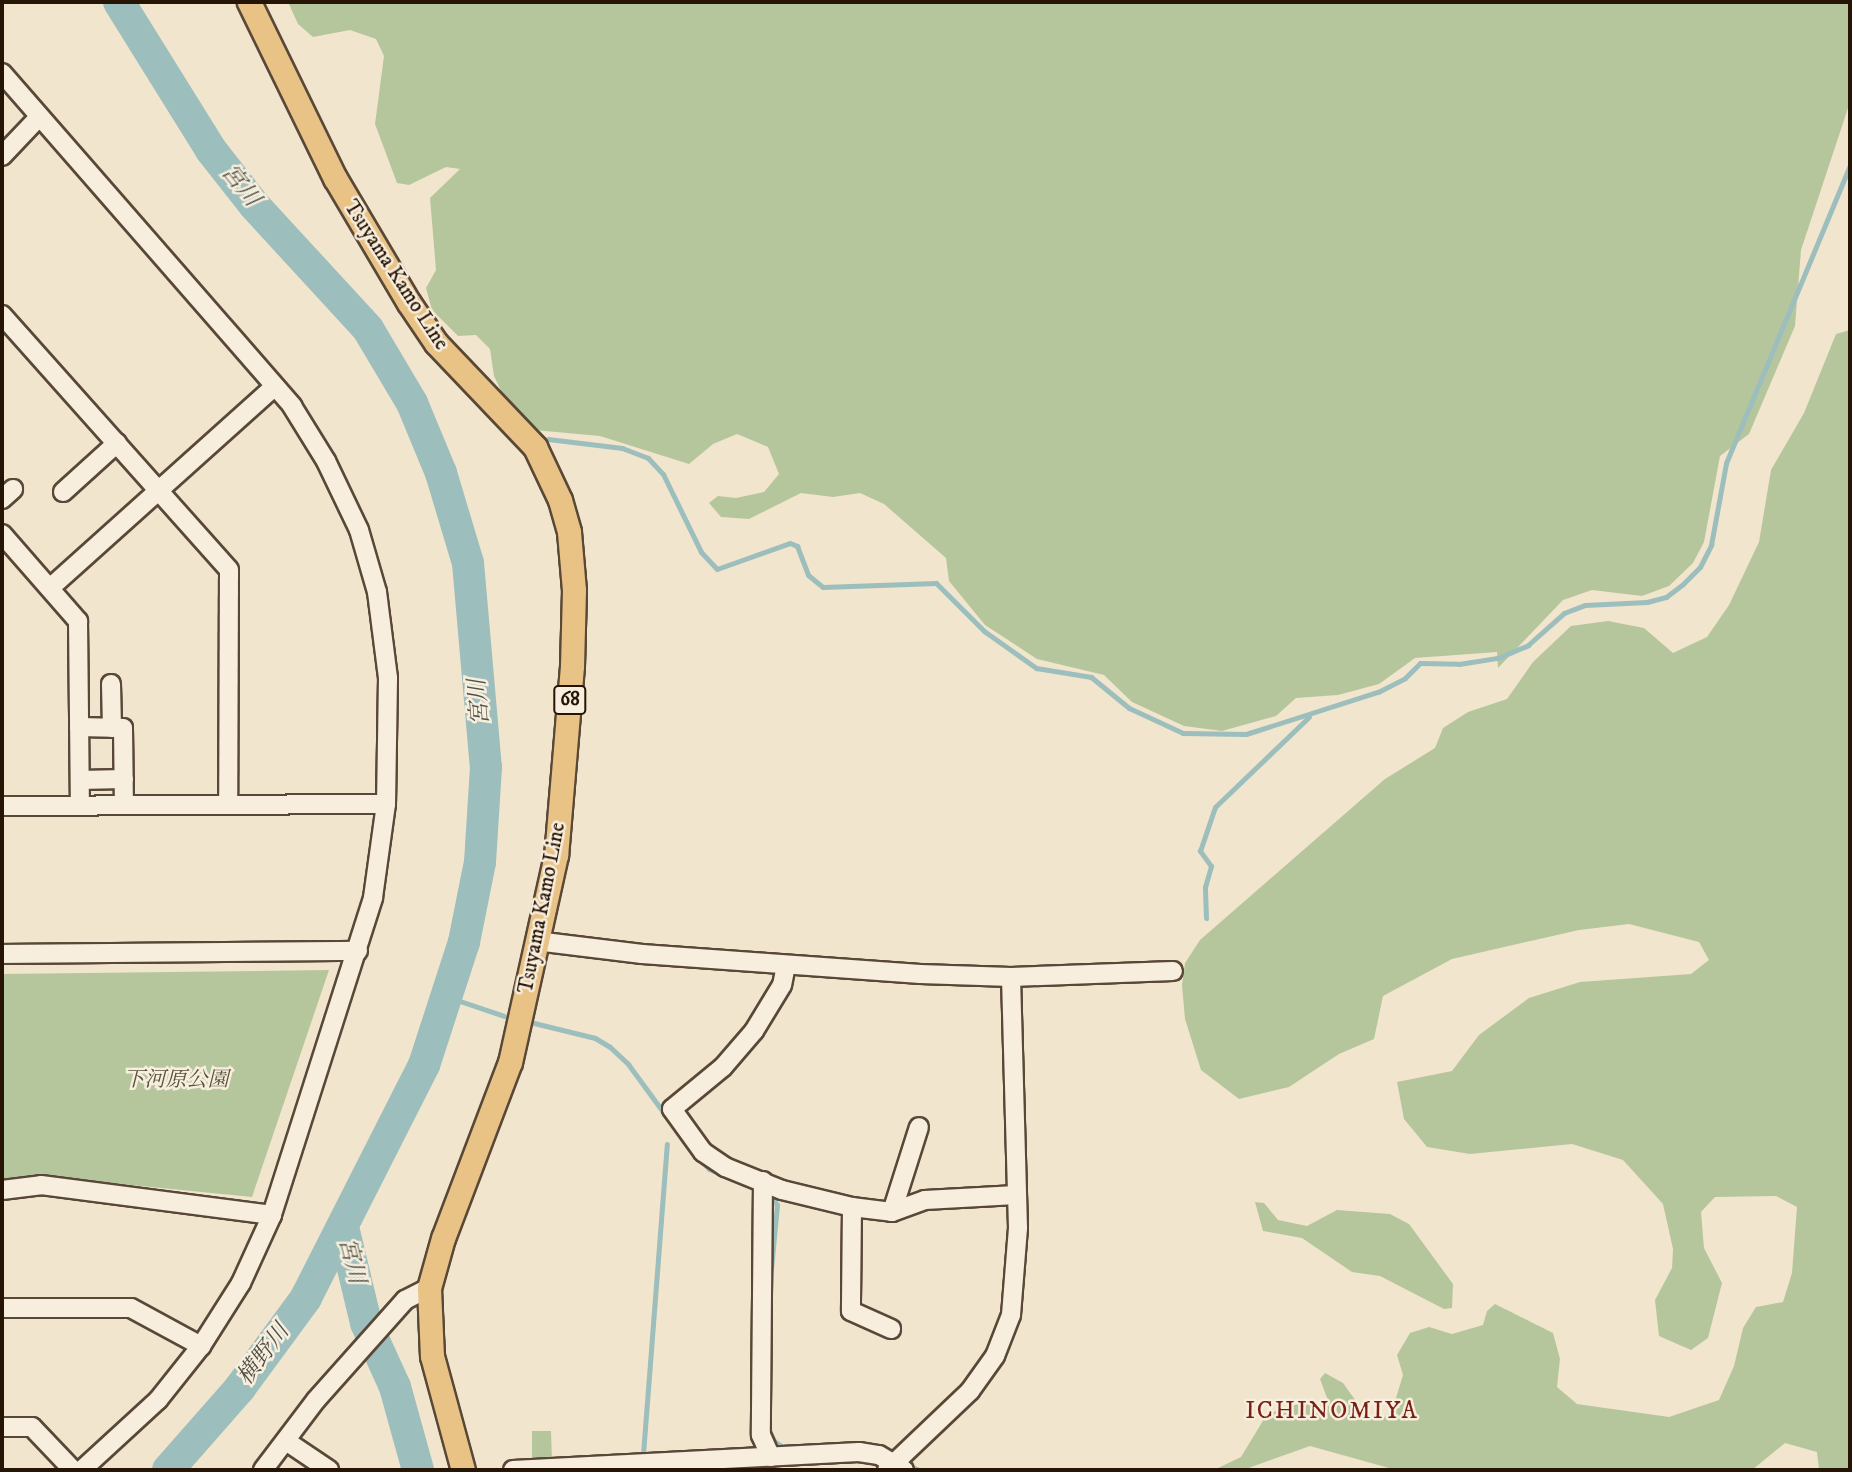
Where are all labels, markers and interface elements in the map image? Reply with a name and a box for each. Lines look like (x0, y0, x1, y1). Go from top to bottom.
water label: 宮川 (215, 159, 265, 213)
street label: Tsuyama Kamo Line (338, 195, 454, 355)
water label: 宮川 (464, 678, 496, 726)
road number: 68 (552, 684, 588, 716)
street label: Tsuyama Kamo Line (513, 820, 571, 996)
park label: 下河原公園 (124, 1067, 228, 1093)
water label: 宮川 (332, 1235, 370, 1287)
water label: 横野川 (232, 1319, 296, 1391)
district label: ICHINOMIYA (1246, 1398, 1418, 1426)

